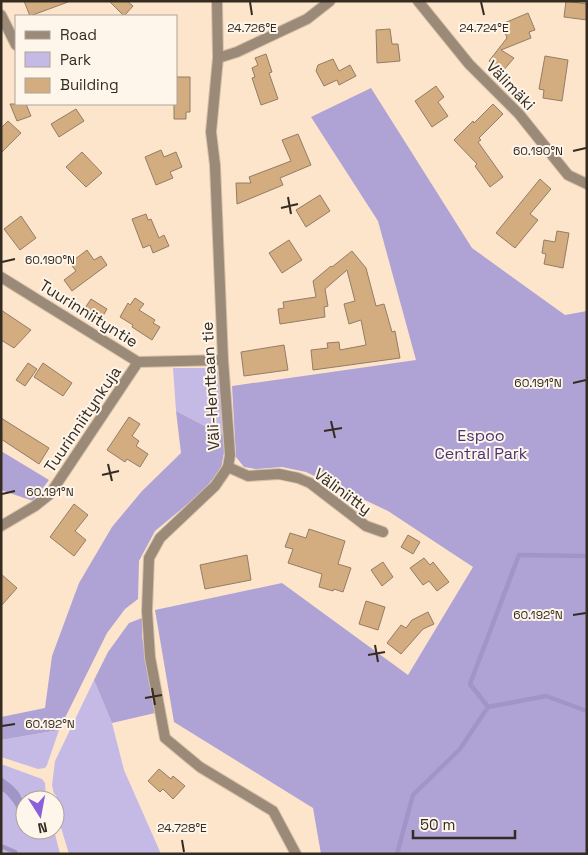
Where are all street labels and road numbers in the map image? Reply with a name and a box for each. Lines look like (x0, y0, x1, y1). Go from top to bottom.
street label: Välimäki (482, 56, 540, 115)
street label: Tuurinniityntie (35, 275, 142, 352)
street label: Väli-Henttaan tie (197, 321, 224, 451)
street label: Tuurinniitynkuja (39, 362, 126, 476)
street label: Väliniitty (310, 463, 376, 519)

